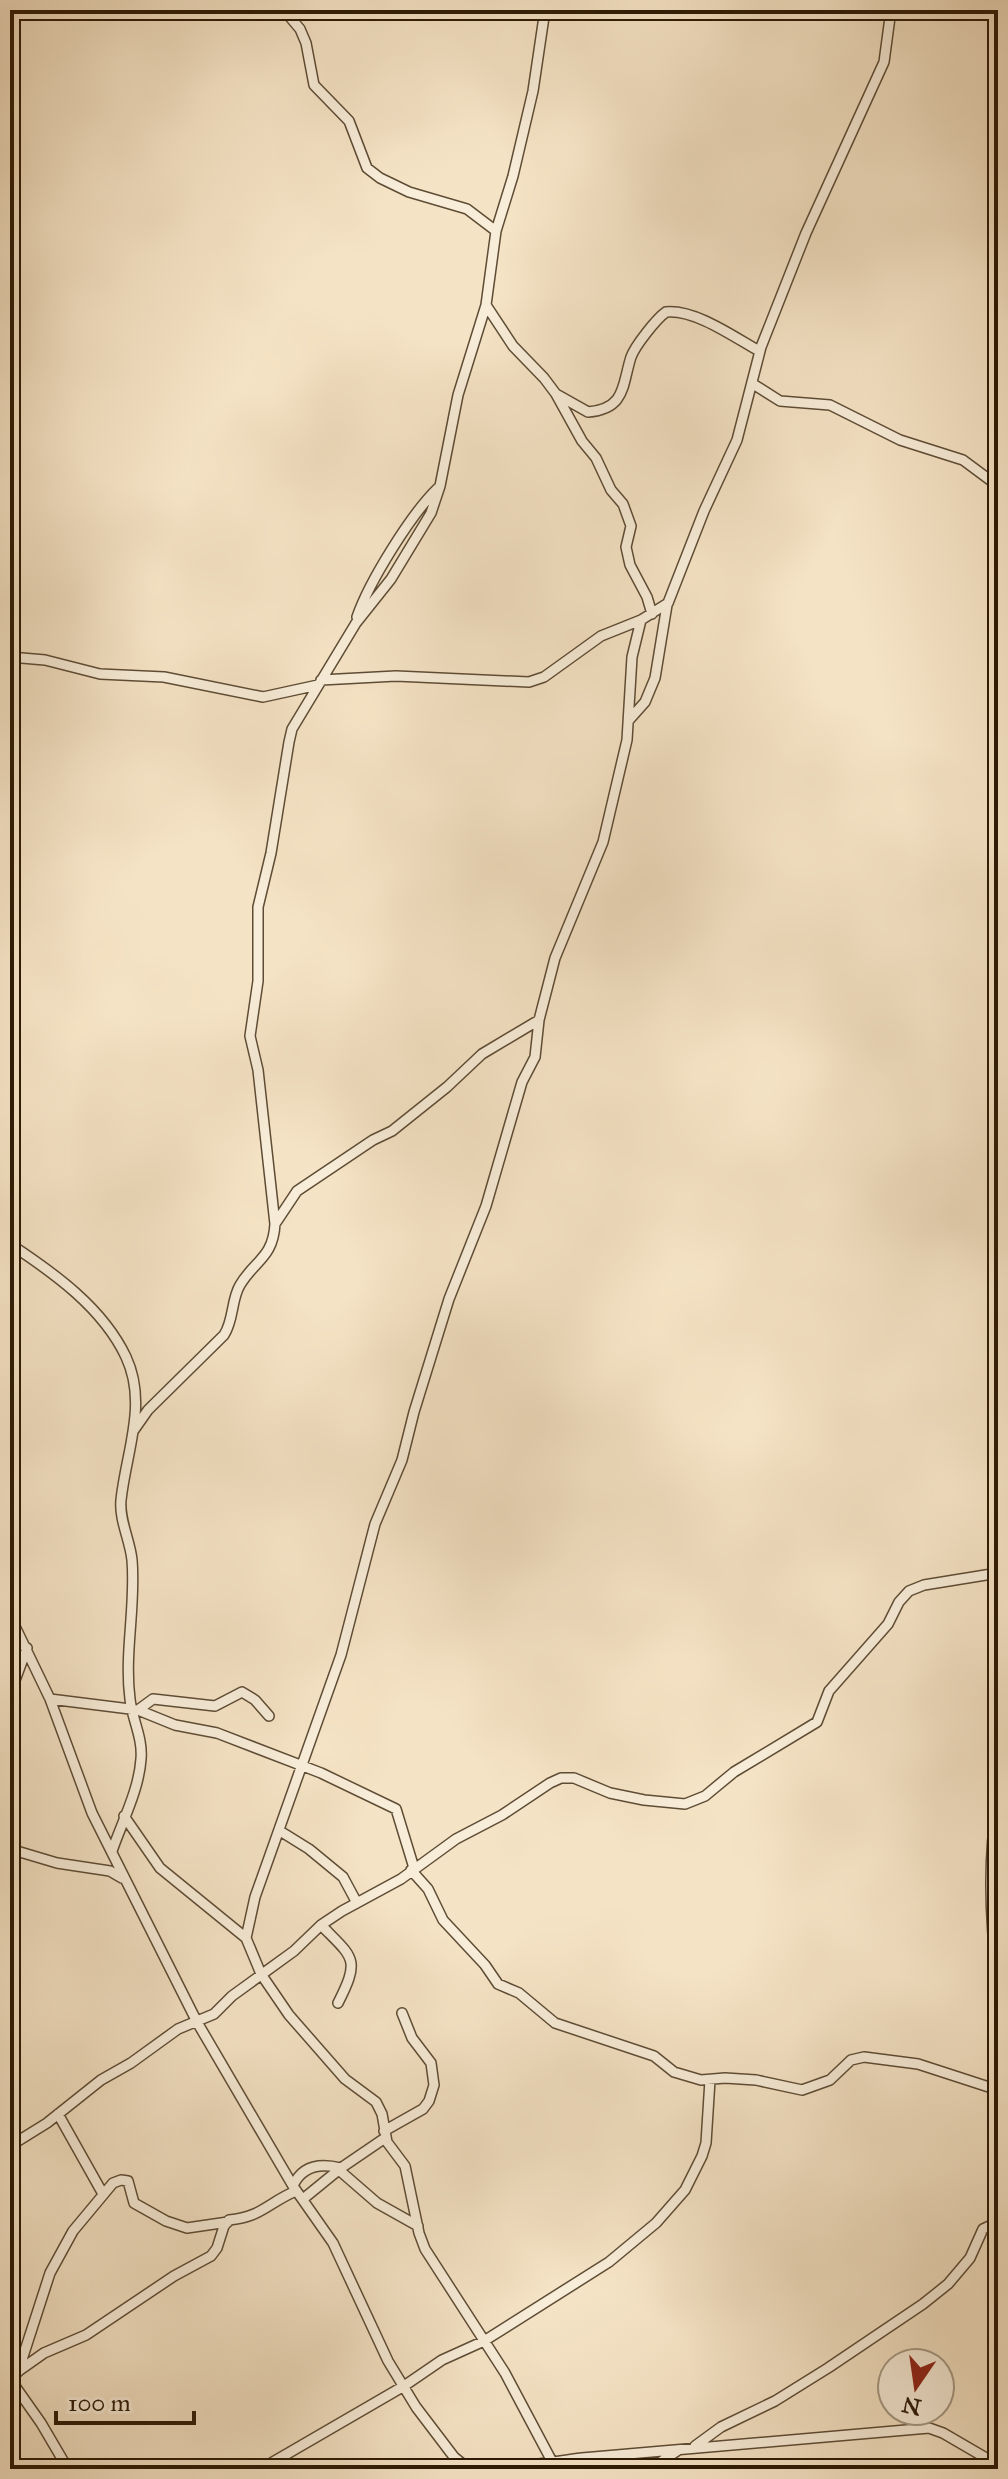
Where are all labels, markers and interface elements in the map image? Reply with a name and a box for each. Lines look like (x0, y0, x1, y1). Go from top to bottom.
north arrow (876, 2347, 956, 2427)
scale bar (56, 2375, 194, 2425)
text: 100 m (68, 2388, 131, 2418)
text: N (899, 2391, 924, 2421)

